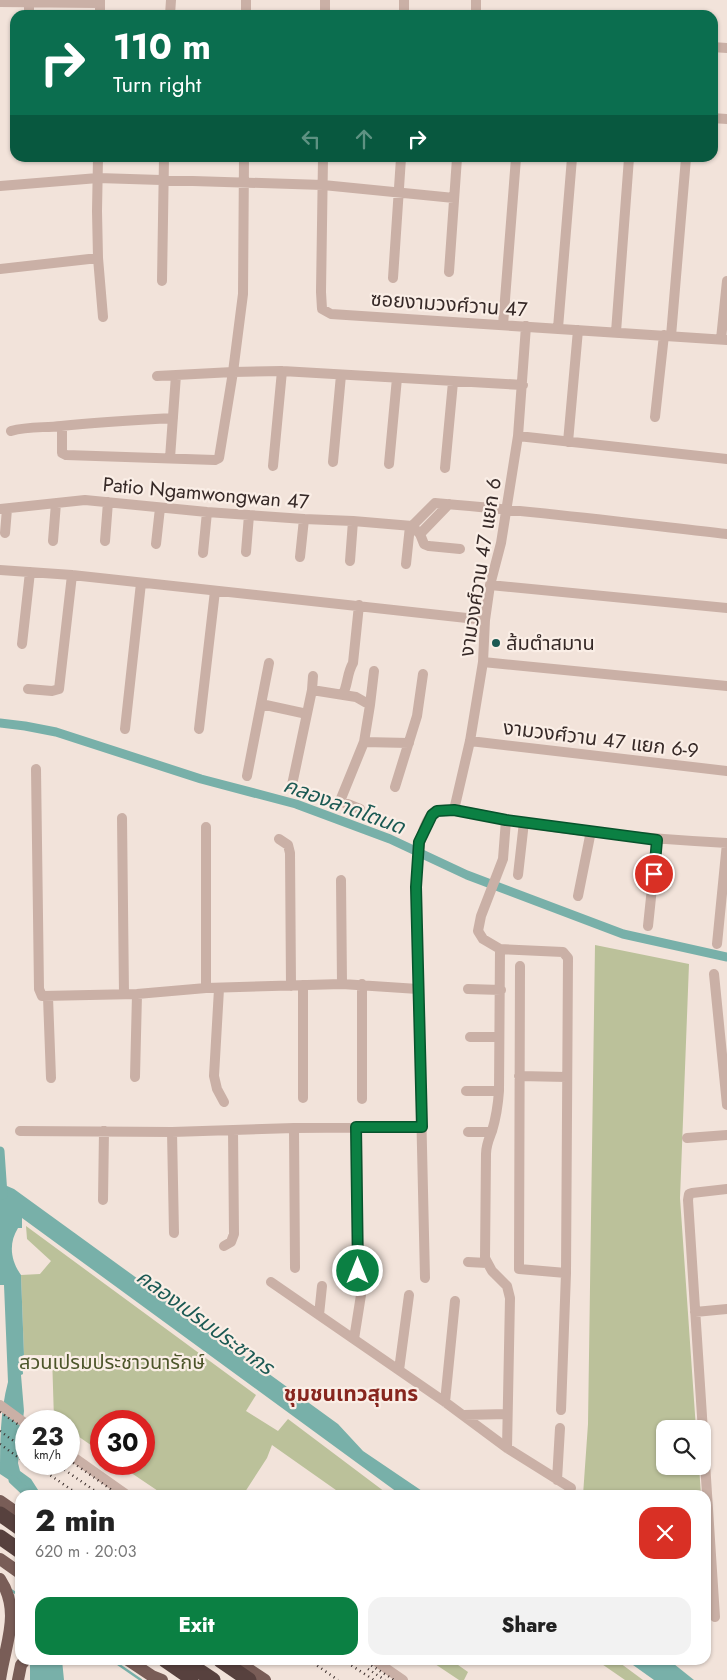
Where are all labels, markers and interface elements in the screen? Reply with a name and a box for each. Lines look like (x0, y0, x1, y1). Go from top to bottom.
text: 110 m (113, 22, 211, 72)
icon: right (30, 30, 95, 95)
text: Turn right (113, 68, 201, 100)
icon: left (297, 125, 325, 153)
icon: ahead (350, 125, 378, 153)
icon: right (403, 125, 431, 153)
street label: ซอยงามวงศ์วาน 47 (370, 285, 529, 324)
street label: Patio Ngamwongwan 47 (102, 470, 311, 517)
street label: งามวงศ์วาน 47 แยก 6 (452, 476, 509, 659)
place label: ส้มตำสมาน (506, 629, 595, 658)
marker: ส้มตำสมาน (490, 637, 502, 649)
street label: งามวงศ์วาน 47 แยก 6-9 (502, 713, 700, 766)
water label: คลองลาดโตนด (279, 770, 410, 842)
pin (633, 853, 675, 895)
icon: arrive (640, 860, 668, 888)
position arrow (331, 1244, 383, 1296)
water label: คลองเปรมประชากร (130, 1262, 281, 1383)
park label: สวนเปรมประชาวนารักษ์ (19, 1348, 205, 1377)
district label: ชุมชนเทวสุนทร (284, 1379, 418, 1409)
speed limit sign: 30 (90, 1410, 155, 1475)
text: 23 (32, 1418, 63, 1454)
map controls (656, 1420, 711, 1475)
button: search (656, 1420, 711, 1475)
text: km/h (34, 1446, 61, 1464)
text: 2 min (35, 1499, 116, 1542)
button: close (639, 1507, 691, 1559)
text: 620 m · 20:03 (35, 1540, 136, 1563)
button: Exit (35, 1597, 358, 1655)
button: Share (368, 1597, 691, 1655)

